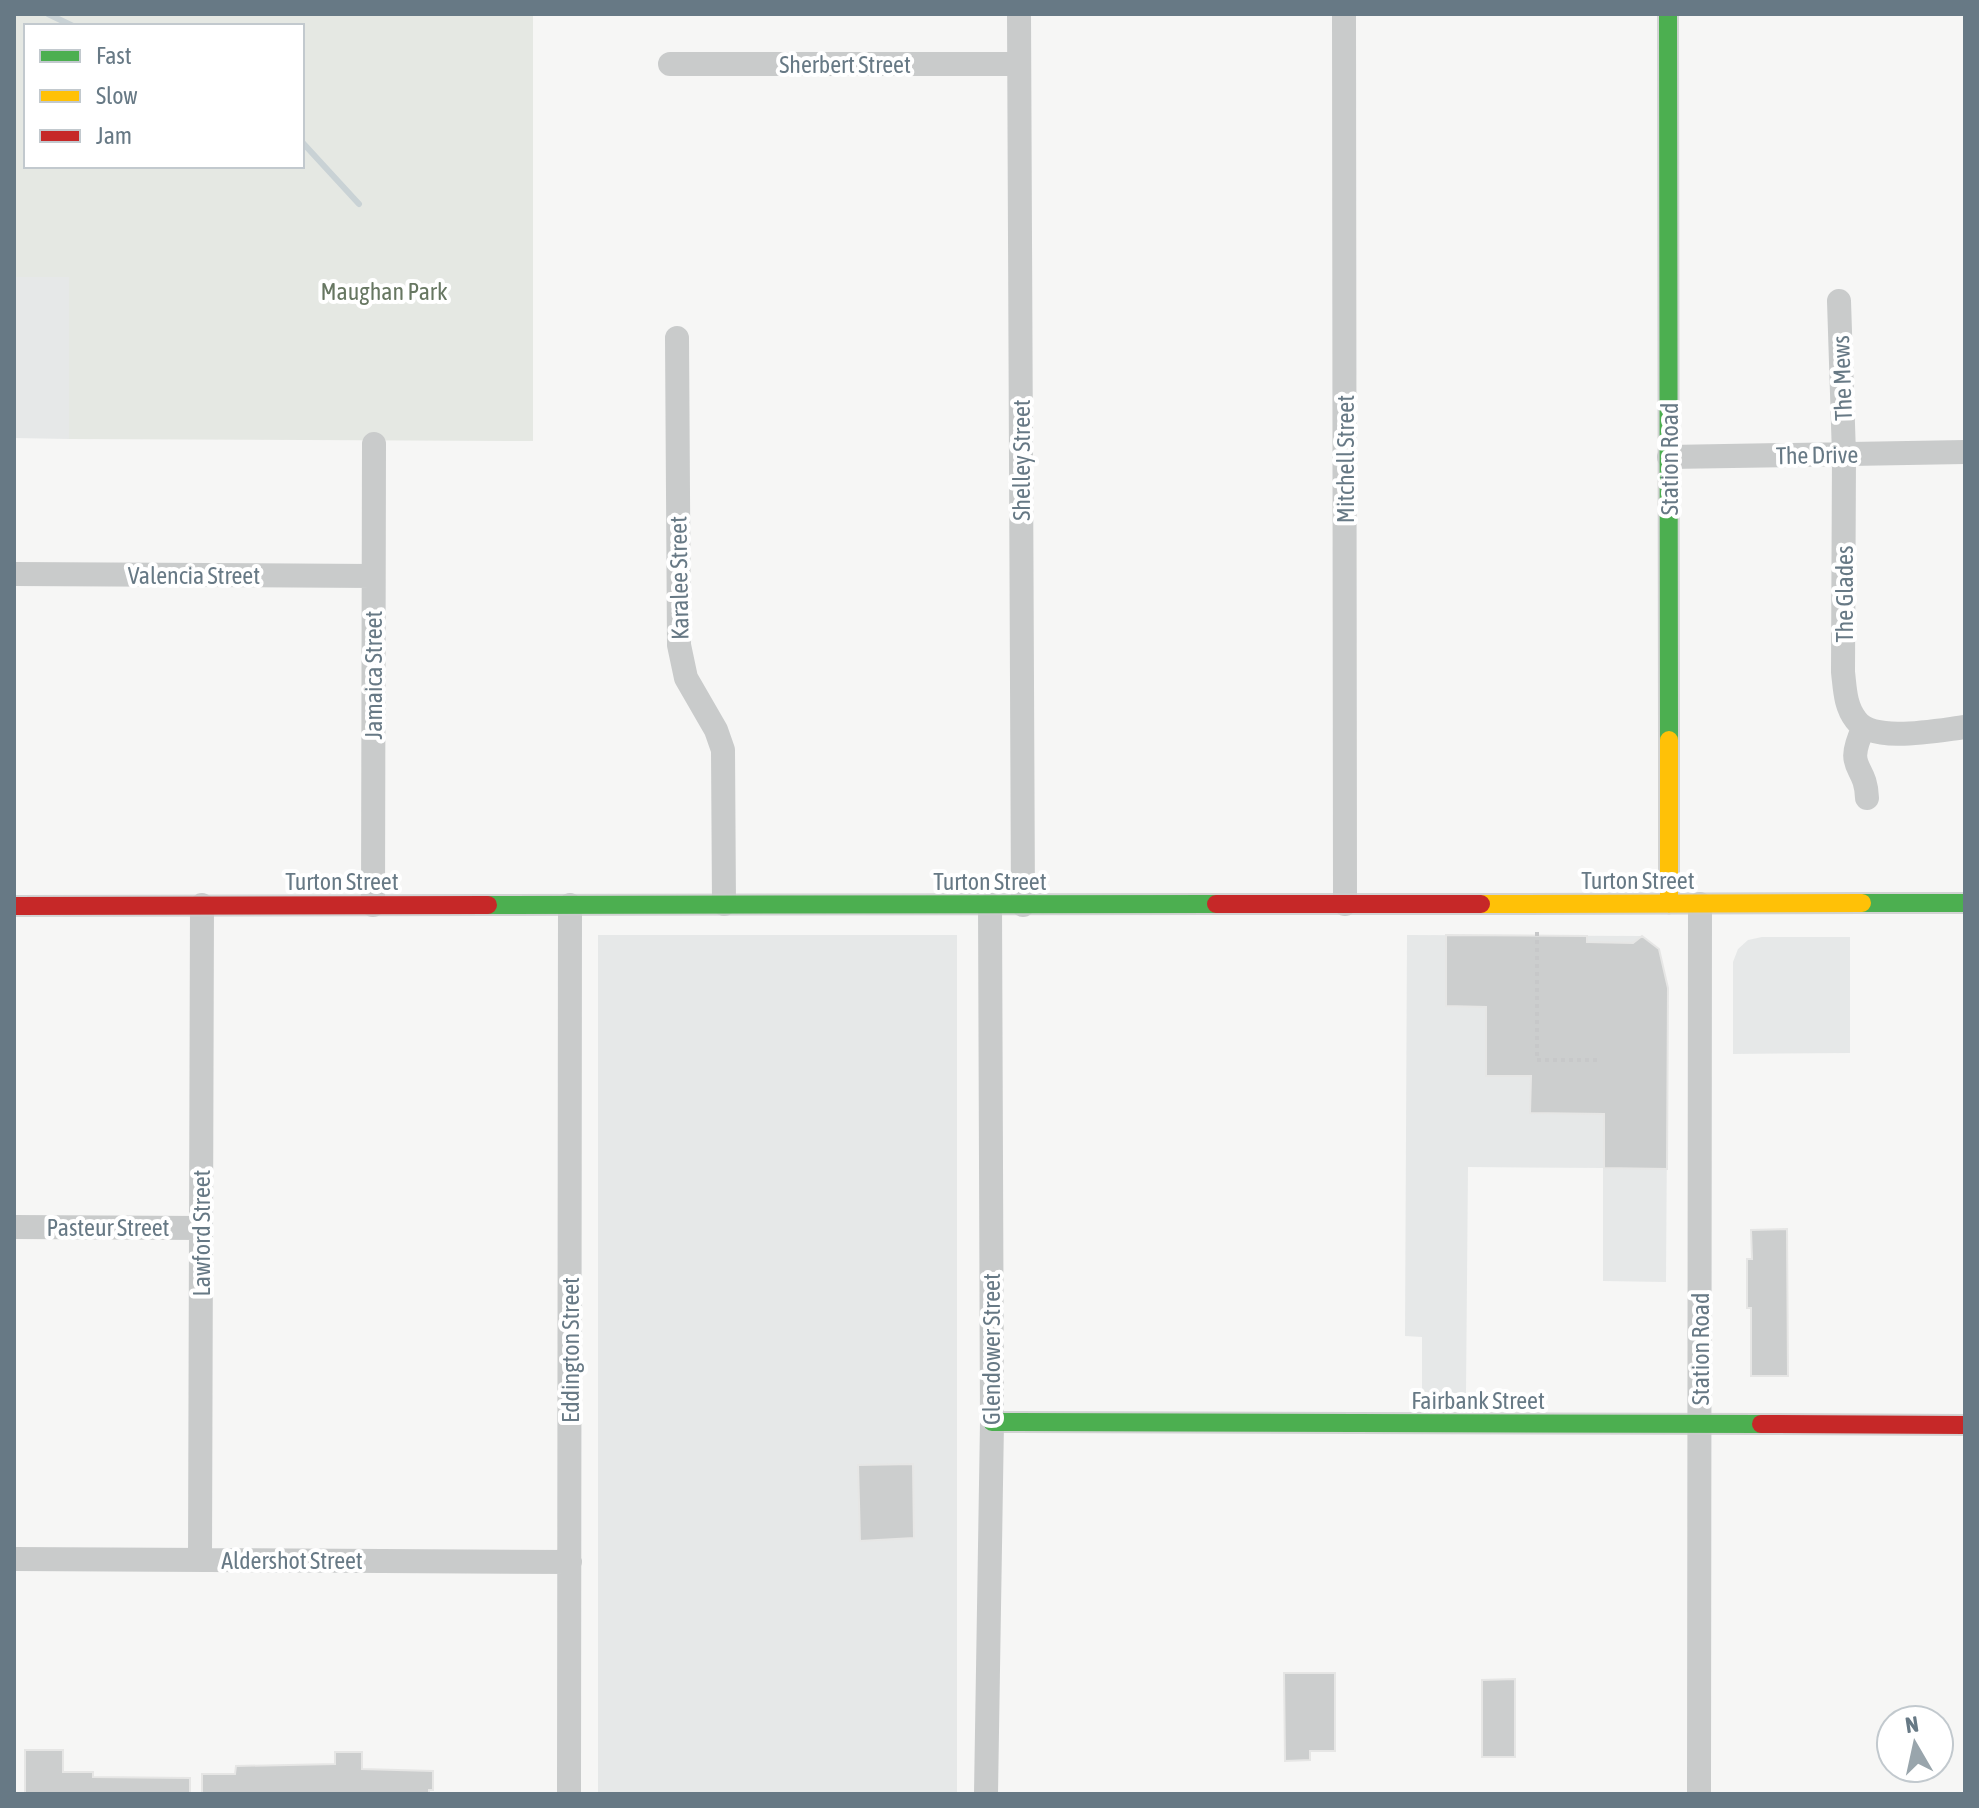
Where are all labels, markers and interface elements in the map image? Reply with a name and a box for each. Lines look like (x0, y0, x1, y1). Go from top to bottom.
legend (24, 24, 304, 168)
text: Fast (96, 42, 132, 69)
street label: Sherbert Street (779, 51, 911, 78)
text: Slow (96, 82, 138, 109)
text: Jam (96, 122, 132, 149)
park label: Maughan Park (321, 278, 448, 305)
street label: The Mews (1827, 335, 1857, 421)
street label: Mitchell Street (1332, 395, 1359, 523)
street label: Shelley Street (1008, 399, 1035, 521)
street label: Station Road (1656, 403, 1683, 515)
street label: The Drive (1776, 441, 1858, 469)
street label: Karalee Street (664, 516, 694, 640)
street label: The Glades (1831, 546, 1858, 642)
street label: Valencia Street (128, 562, 260, 589)
street label: Jamaica Street (360, 611, 387, 739)
street label: Turton Street (1581, 867, 1695, 894)
street label: Turton Street (285, 868, 399, 895)
street label: Turton Street (933, 868, 1047, 895)
street label: Lawford Street (188, 1169, 215, 1297)
street label: Pasteur Street (46, 1214, 170, 1241)
street label: Glendower Street (978, 1273, 1005, 1425)
street label: Eddington Street (557, 1277, 584, 1423)
street label: Station Road (1687, 1293, 1714, 1405)
street label: Fairbank Street (1411, 1387, 1545, 1414)
street label: Aldershot Street (221, 1547, 363, 1574)
north arrow (1875, 1704, 1955, 1784)
text: N (1903, 1710, 1920, 1738)

